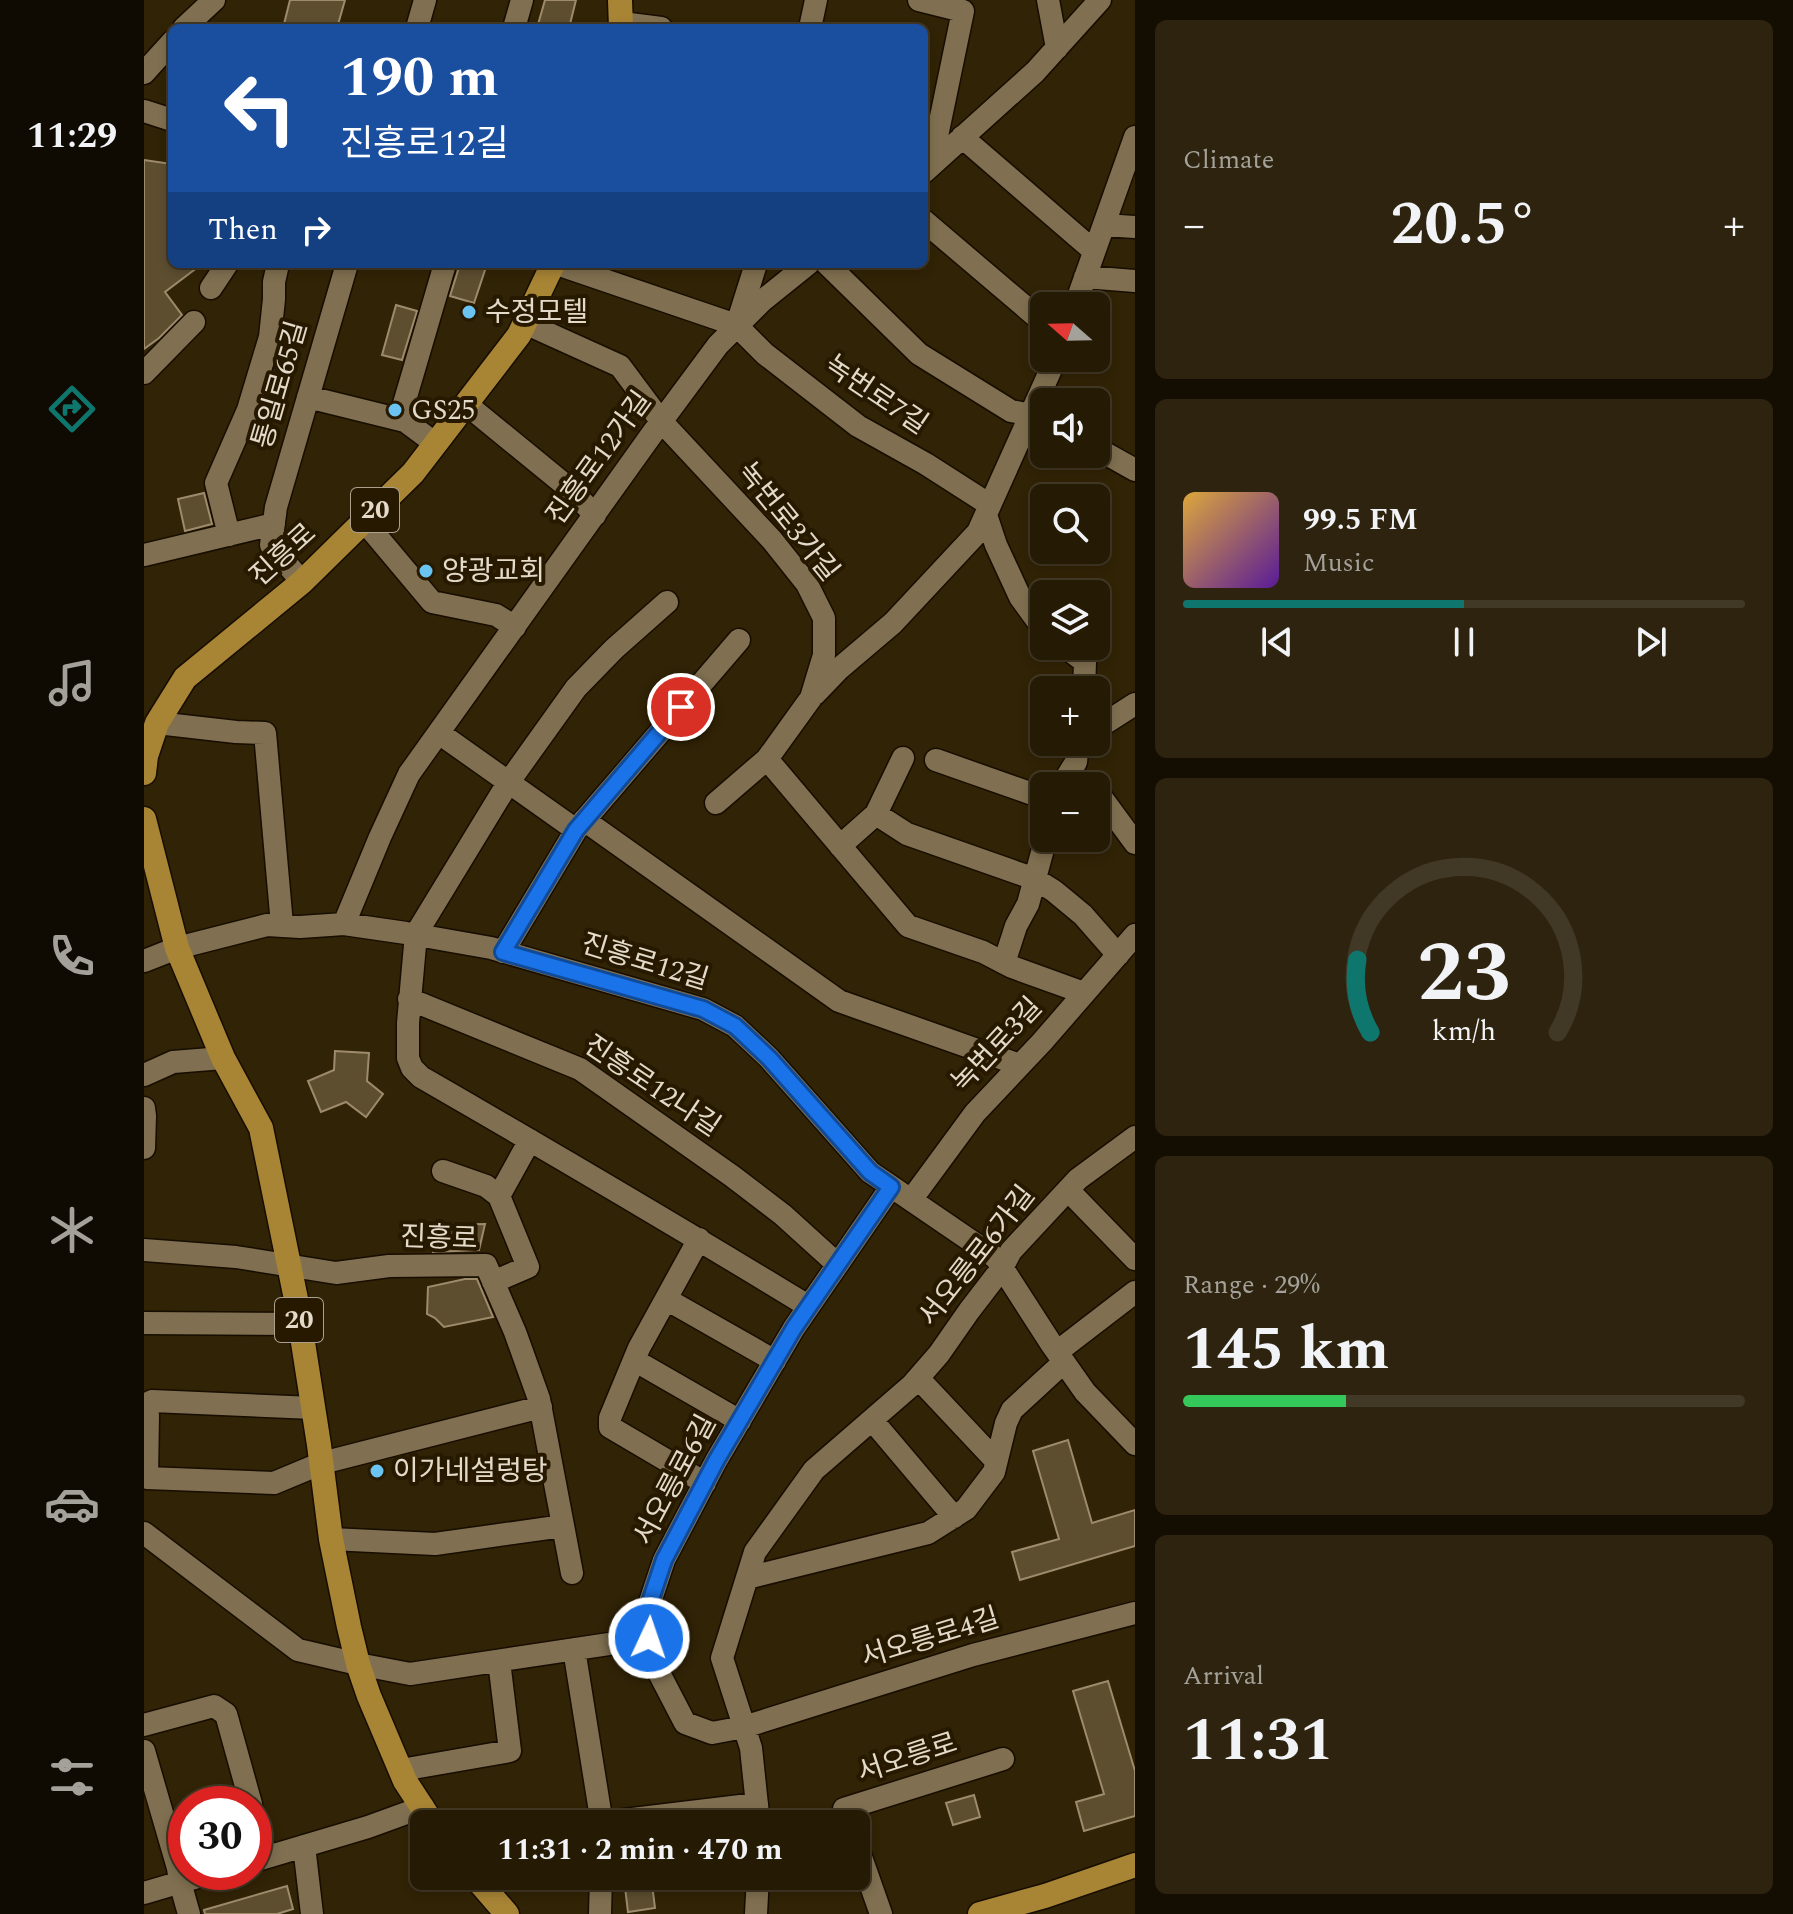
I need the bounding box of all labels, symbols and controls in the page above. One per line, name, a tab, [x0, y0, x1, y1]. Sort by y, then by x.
text: 190 m	[340, 36, 499, 121]
icon: left	[208, 56, 312, 160]
text: 11:29	[27, 109, 117, 164]
text: 진흥로12길	[340, 117, 508, 172]
text: Climate	[1183, 140, 1274, 180]
text: 20.5°	[1390, 179, 1538, 271]
text: −	[1183, 192, 1205, 259]
text: +	[1723, 192, 1745, 259]
text: Then	[208, 207, 278, 253]
icon: right	[294, 208, 338, 252]
place label: 수정모텔	[485, 291, 588, 334]
north arrow	[1030, 292, 1110, 372]
map controls	[1030, 292, 1110, 852]
marker: 수정모텔	[460, 303, 478, 321]
street label: 통일로65길	[241, 316, 319, 454]
street label: 녹번로7길	[815, 344, 937, 446]
icon: directions	[44, 381, 100, 437]
street label: 진흥로12가길	[536, 382, 662, 534]
button: sound	[1030, 388, 1110, 468]
place label: GS25	[411, 389, 475, 432]
marker: GS25	[386, 401, 404, 419]
street label: 녹번로3가길	[726, 453, 850, 591]
button: search	[1030, 484, 1110, 564]
road number: 20	[351, 488, 399, 532]
text: 99.5 FM	[1303, 497, 1418, 543]
street label: 진흥로	[240, 513, 326, 597]
text: Music	[1303, 543, 1374, 583]
place label: 양광교회	[442, 550, 545, 593]
marker: 양광교회	[417, 562, 435, 580]
button: layers	[1030, 580, 1110, 660]
icon: previous	[1255, 620, 1299, 664]
icon: pause	[1442, 620, 1486, 664]
icon: next	[1629, 620, 1673, 664]
icon: music	[44, 655, 100, 711]
pin	[647, 673, 715, 741]
button: +	[1030, 676, 1110, 756]
icon: arrive	[659, 685, 703, 729]
button: −	[1030, 772, 1110, 852]
text: 23	[1417, 911, 1511, 1038]
street label: 진흥로12길	[576, 922, 714, 1002]
icon: phone	[44, 928, 100, 984]
street label: 녹번로3길	[941, 988, 1053, 1102]
text: km/h	[1432, 1010, 1496, 1053]
street label: 진흥로12나길	[575, 1024, 729, 1148]
street label: 서오릉로6가길	[908, 1176, 1046, 1336]
icon: climate	[44, 1202, 100, 1258]
street label: 진흥로	[400, 1215, 478, 1261]
text: Range · 29%	[1183, 1265, 1320, 1305]
road number: 20	[275, 1298, 323, 1342]
text: 145 km	[1183, 1304, 1389, 1396]
street label: 서오릉로6길	[622, 1407, 728, 1553]
place label: 이가네설렁탕	[393, 1450, 548, 1493]
marker: 이가네설렁탕	[368, 1462, 386, 1480]
icon: car	[44, 1476, 100, 1532]
position arrow	[607, 1596, 691, 1680]
street label: 서오릉로4길	[855, 1597, 1005, 1679]
text: Arrival	[1183, 1656, 1264, 1696]
text: 11:31	[1183, 1695, 1334, 1787]
street label: 서오릉로	[851, 1722, 963, 1794]
icon: filters	[44, 1749, 100, 1805]
speed limit sign: 30	[168, 1786, 272, 1890]
text: 11:31 · 2 min · 470 m	[497, 1827, 783, 1873]

